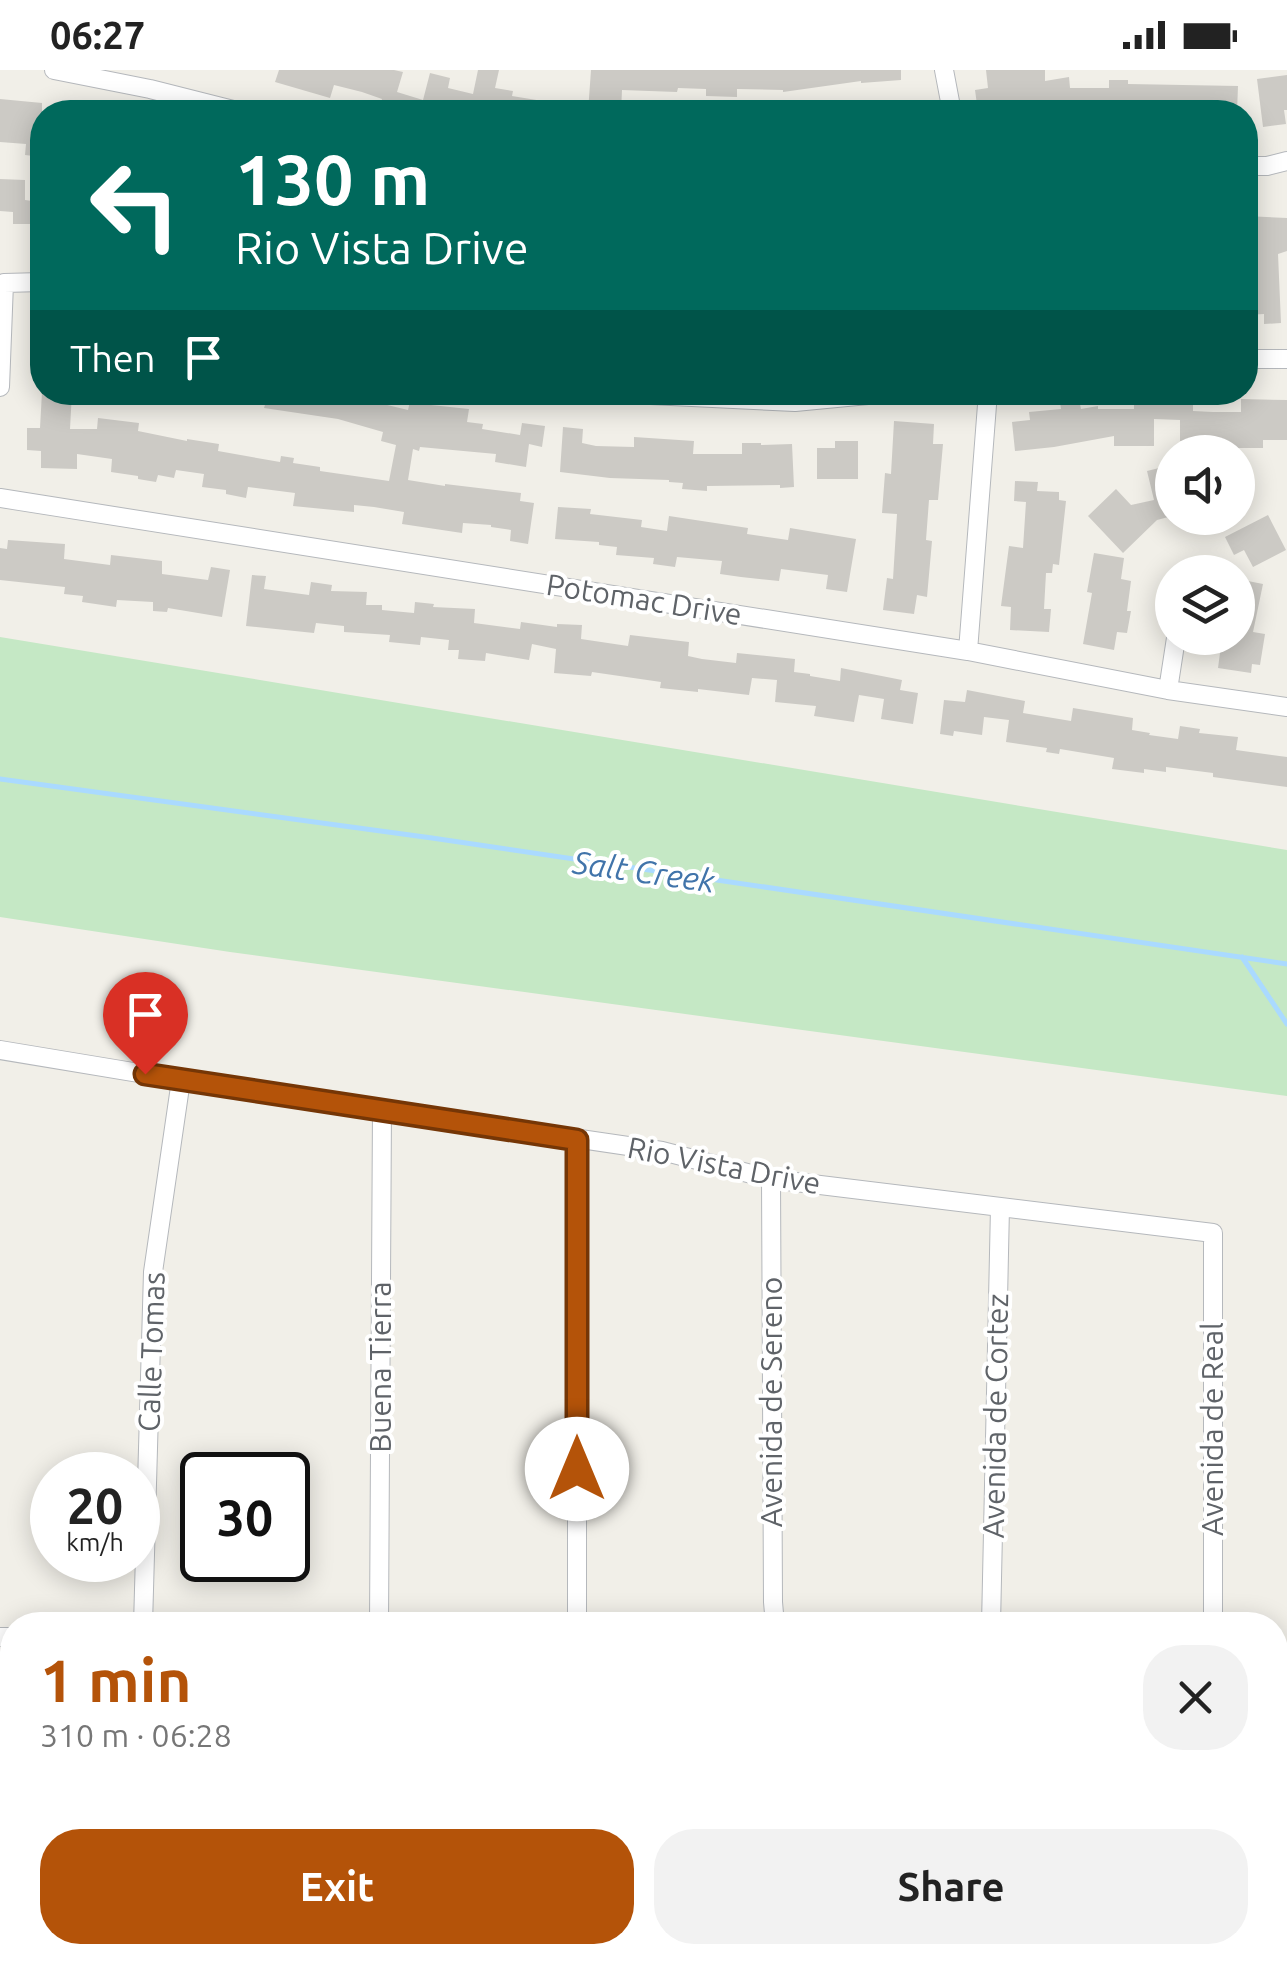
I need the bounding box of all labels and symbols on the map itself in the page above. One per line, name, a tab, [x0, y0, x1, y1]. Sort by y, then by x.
street label: Potomac Drive	[544, 567, 744, 631]
water label: Salt Creek	[570, 843, 718, 899]
pin	[103, 972, 188, 1075]
street label: Rio Vista Drive	[625, 1130, 823, 1200]
street label: Calle Tomas	[131, 1271, 171, 1433]
street label: Avenida de Sereno	[754, 1277, 788, 1527]
street label: Buena Tierra	[363, 1281, 397, 1453]
street label: Avenida de Cortez	[976, 1293, 1014, 1539]
street label: Avenida de Real	[1195, 1322, 1229, 1536]
position arrow	[525, 1417, 629, 1521]
speed limit sign: 30	[180, 1452, 310, 1582]

